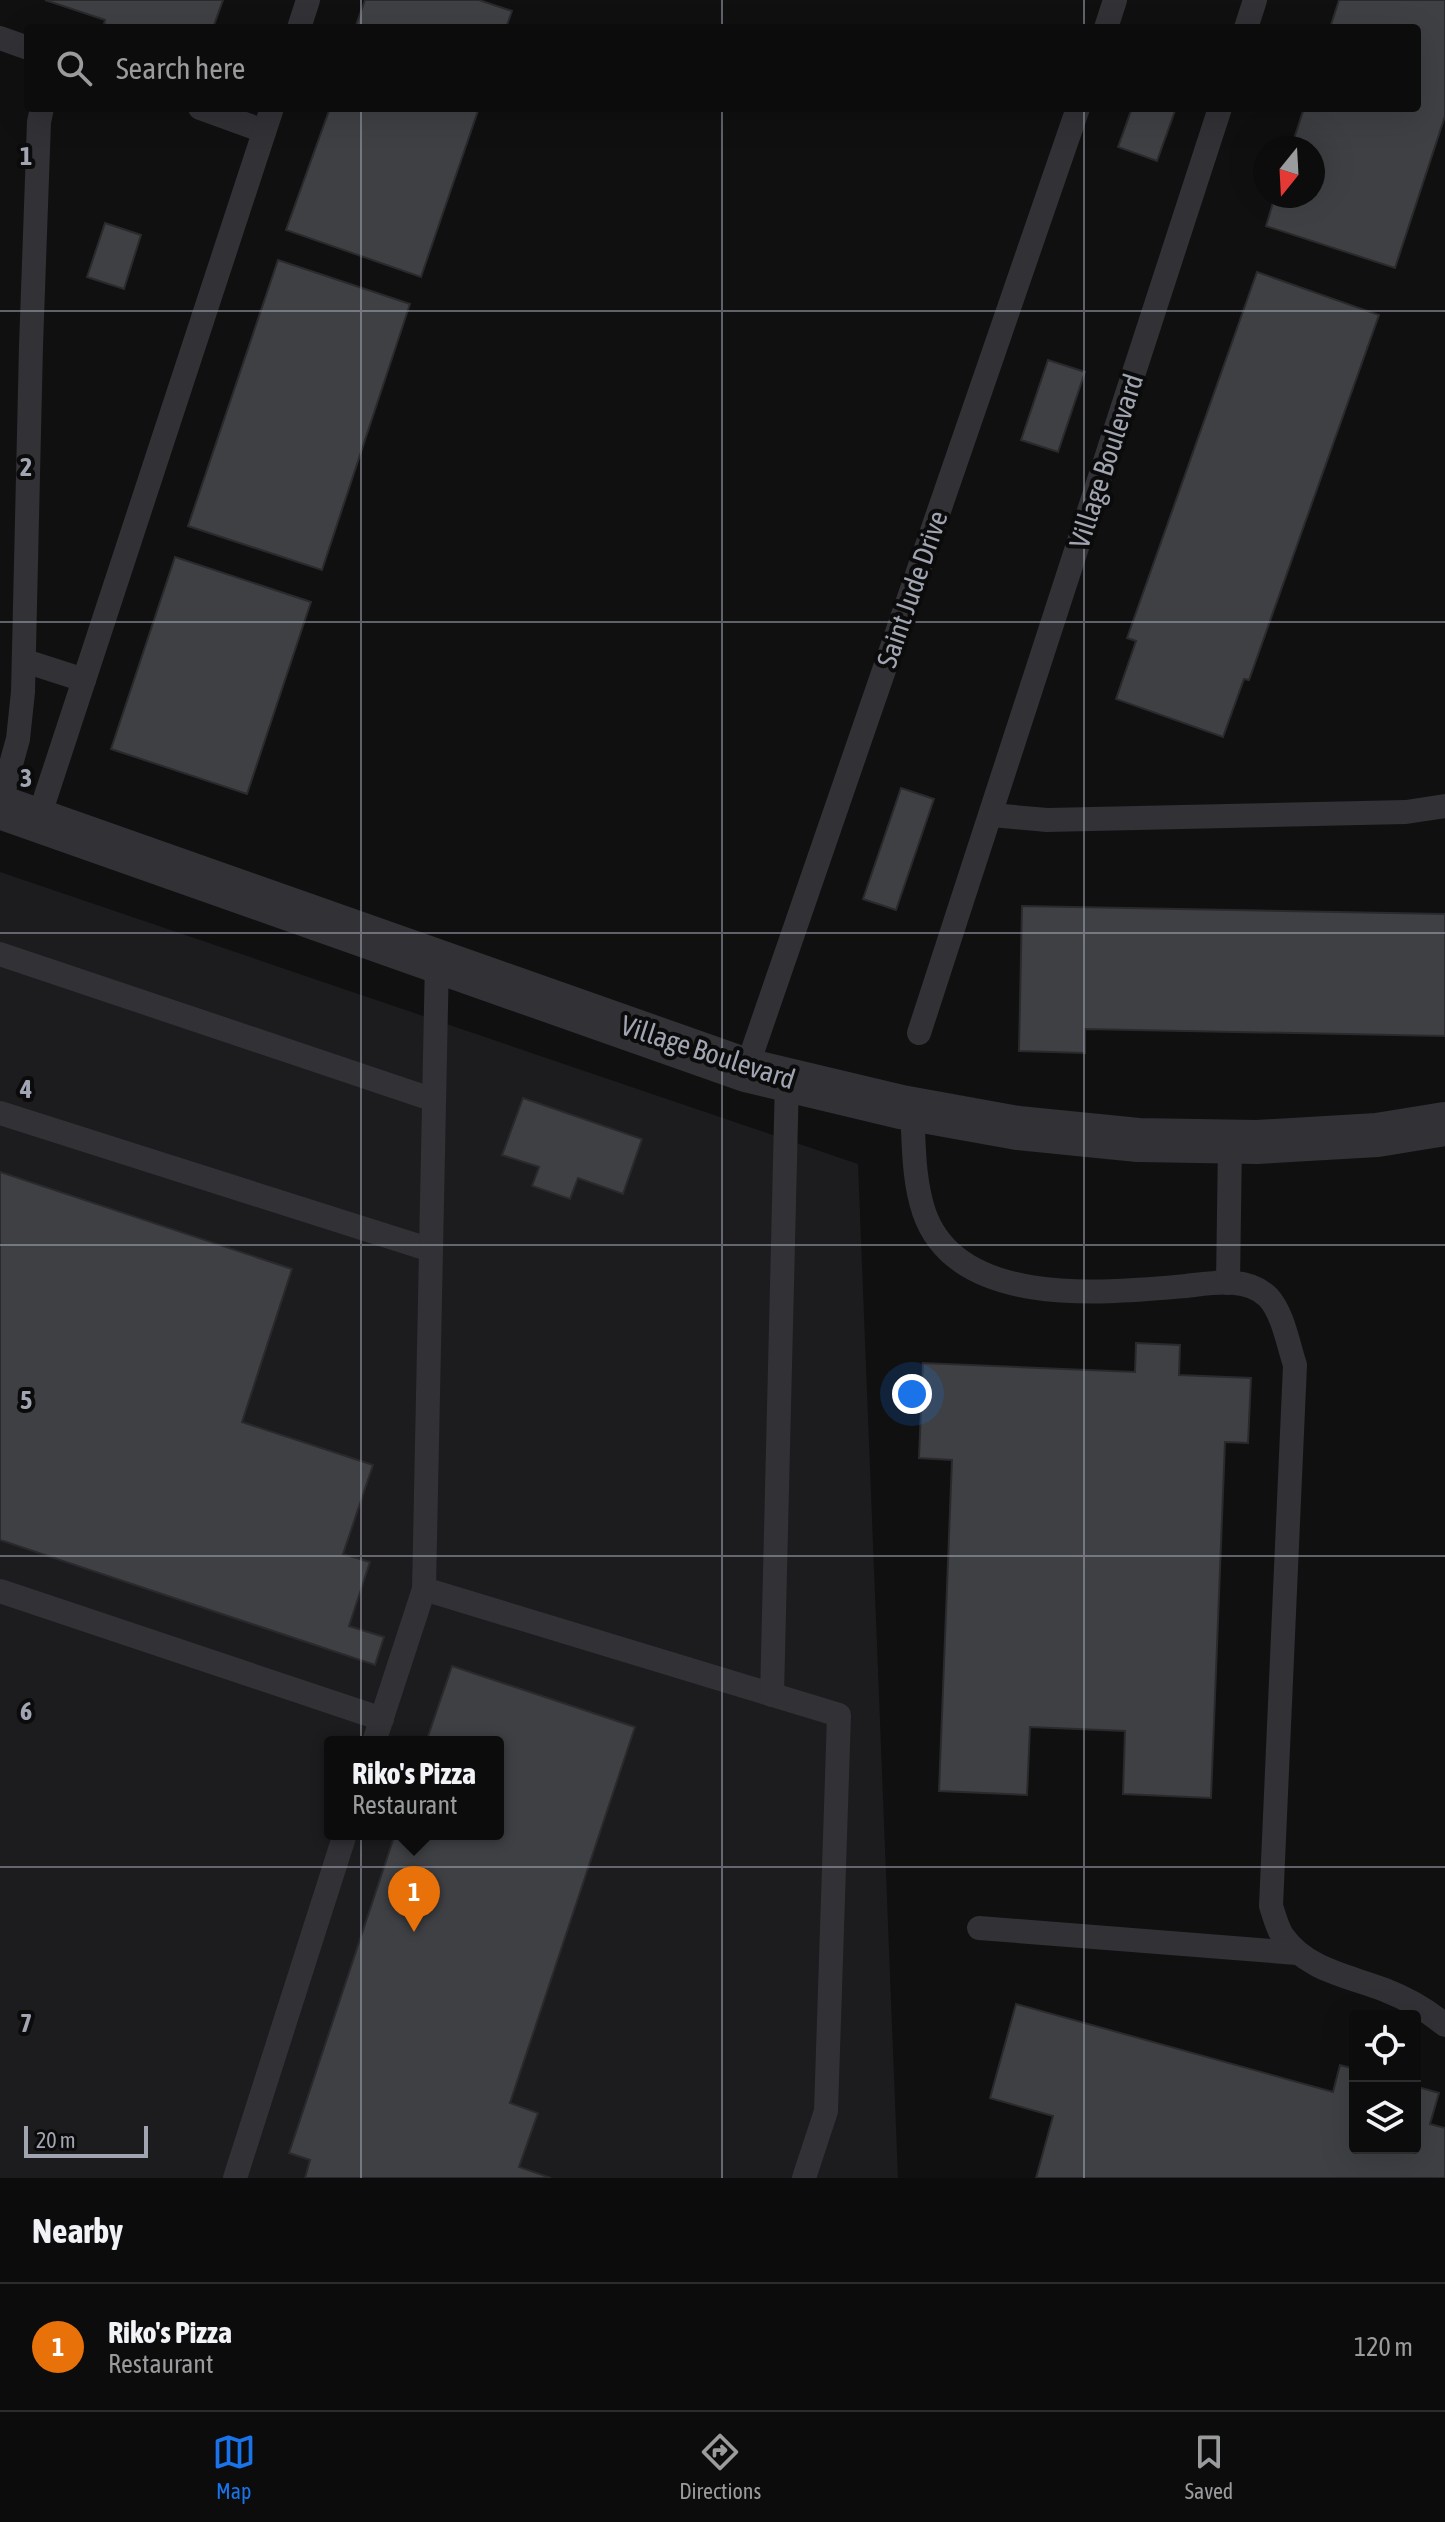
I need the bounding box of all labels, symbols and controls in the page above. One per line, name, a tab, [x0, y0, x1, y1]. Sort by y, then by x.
search box	[24, 24, 1421, 112]
icon: search	[52, 46, 96, 90]
text: Search here	[116, 51, 245, 85]
north arrow	[1253, 136, 1325, 208]
text: 1	[20, 141, 32, 171]
street label: Village Boulevard	[1063, 370, 1149, 552]
text: 2	[20, 452, 32, 482]
street label: Saint Jude Drive	[870, 507, 954, 671]
text: 3	[20, 763, 32, 793]
street label: Village Boulevard	[617, 1009, 799, 1095]
text: 4	[19, 1074, 32, 1104]
your location	[892, 1374, 932, 1414]
text: 5	[20, 1385, 32, 1415]
text: 6	[20, 1696, 32, 1726]
popup	[324, 1736, 504, 1840]
text: Riko's Pizza	[352, 1756, 476, 1790]
text: Restaurant	[352, 1790, 458, 1820]
pin: 1	[388, 1866, 440, 1932]
text: 7	[20, 2008, 32, 2038]
map controls	[1349, 2010, 1421, 2154]
button: locate	[1349, 2010, 1421, 2082]
button: layers	[1349, 2082, 1421, 2154]
scale bar	[24, 2122, 148, 2158]
text: 20 m	[36, 2127, 76, 2153]
text: Nearby	[32, 2211, 123, 2250]
text: Riko's Pizza	[108, 2315, 232, 2349]
text: 1	[52, 2332, 64, 2362]
text: 120 m	[1354, 2332, 1413, 2362]
text: Restaurant	[108, 2349, 213, 2379]
tab: Map	[212, 2430, 256, 2504]
tab: Directions	[679, 2430, 761, 2504]
tab: Saved	[1185, 2430, 1233, 2504]

